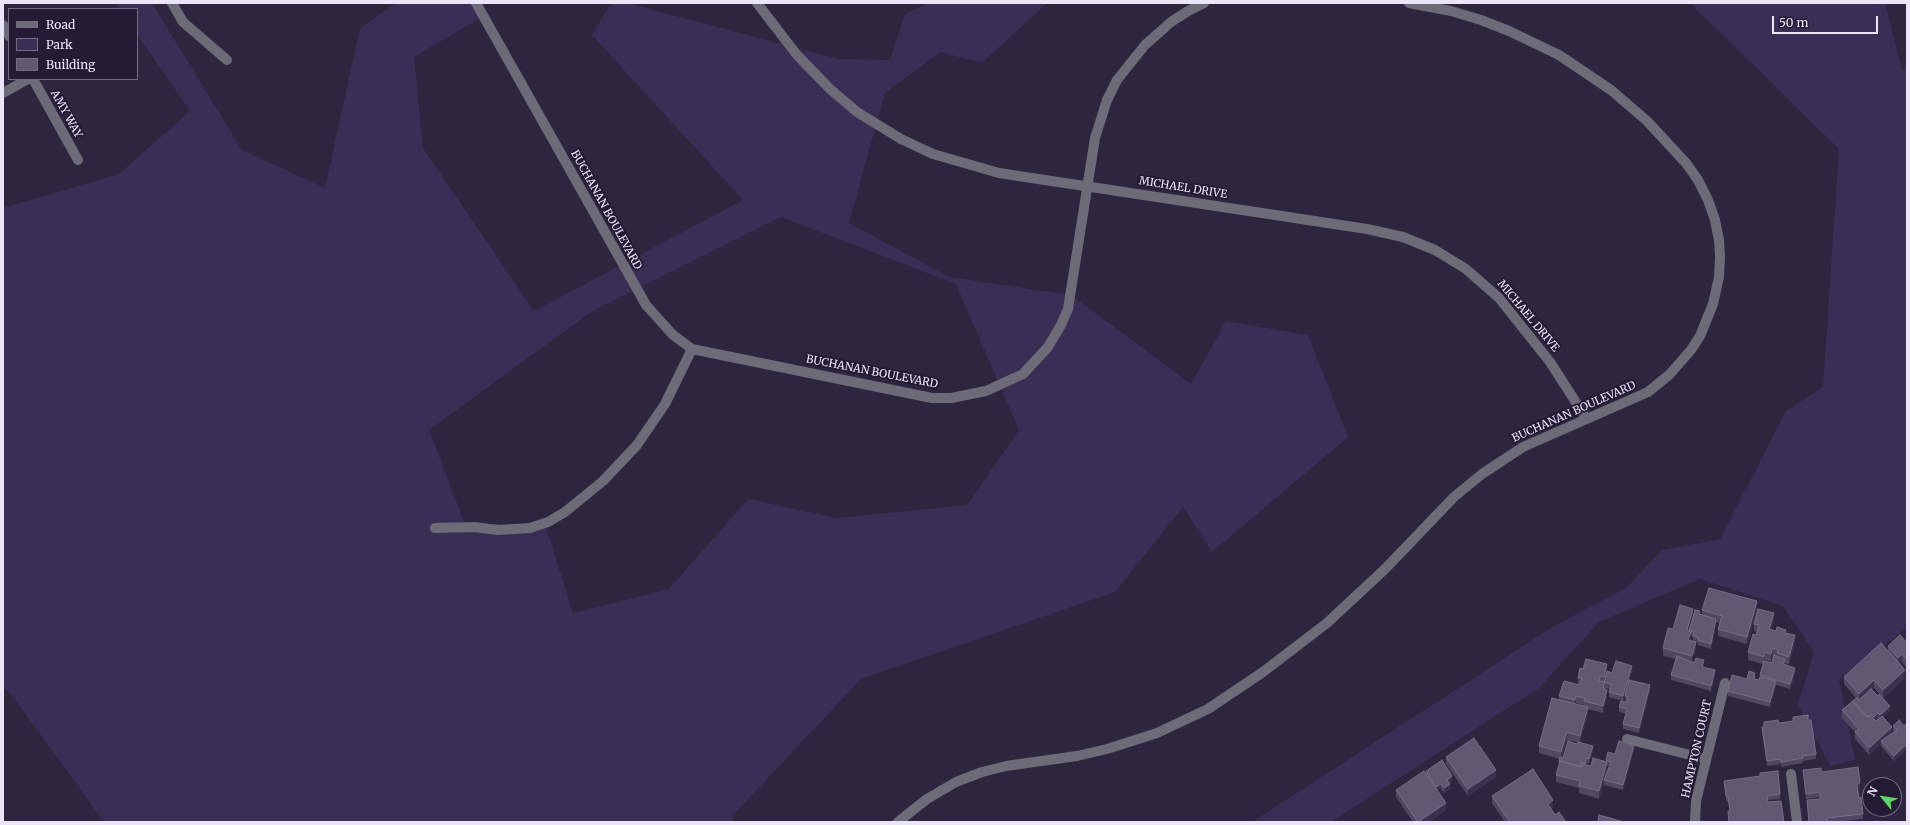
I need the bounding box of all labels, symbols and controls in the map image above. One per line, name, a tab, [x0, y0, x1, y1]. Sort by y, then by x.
legend	[8, 8, 138, 80]
scale bar	[1774, 8, 1880, 34]
text: 50 m	[1779, 15, 1808, 30]
text: Road	[46, 17, 75, 32]
text: Park	[46, 37, 73, 52]
text: Building	[46, 57, 95, 72]
street label: AMY WAY	[47, 88, 85, 140]
street label: BUCHANAN BOULEVARD	[568, 148, 644, 272]
street label: MICHAEL DRIVE	[1138, 174, 1228, 202]
street label: MICHAEL DRIVE	[1494, 278, 1562, 354]
street label: BUCHANAN BOULEVARD	[805, 353, 939, 391]
street label: BUCHANAN BOULEVARD	[1510, 379, 1638, 445]
street label: HAMPTON COURT	[1679, 699, 1715, 799]
north arrow	[1862, 777, 1902, 817]
text: N	[1864, 784, 1881, 799]

